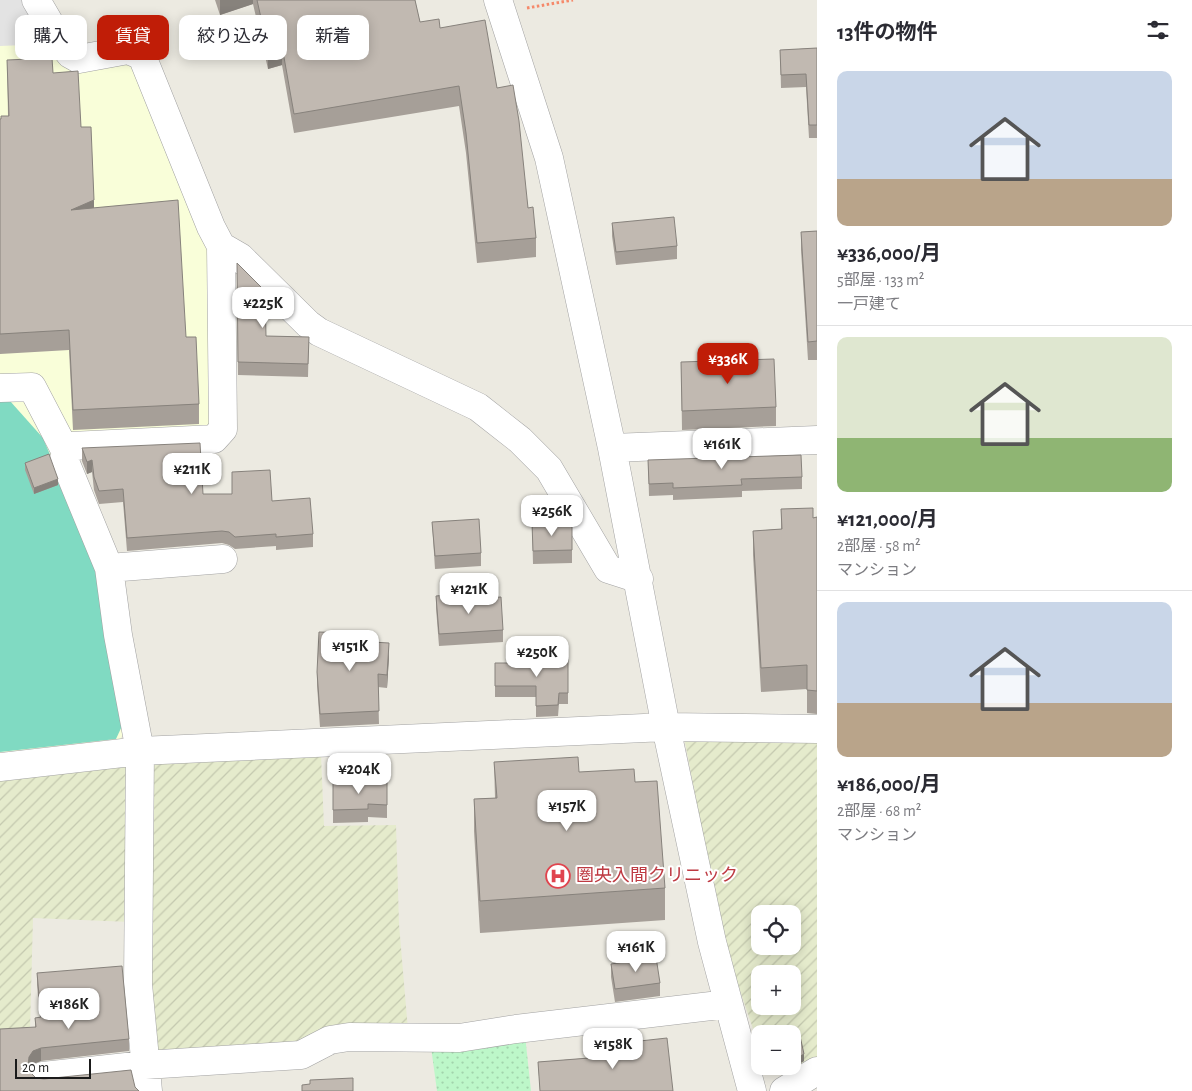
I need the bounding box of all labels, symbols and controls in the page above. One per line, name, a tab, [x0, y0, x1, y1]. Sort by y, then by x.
chip: 購入	[15, 15, 87, 60]
chip: 賃貸	[97, 15, 169, 60]
chip: 絞り込み	[179, 15, 287, 60]
chip: 新着	[297, 15, 369, 60]
icon: filters	[1144, 16, 1172, 44]
text: 13件の物件	[837, 22, 938, 43]
icon: home	[960, 104, 1050, 194]
text: ¥336,000/月	[837, 243, 941, 264]
text: 5部屋 · 133 m²	[837, 272, 924, 288]
pin: ¥225K	[228, 286, 298, 329]
text: ¥225K	[243, 295, 283, 311]
text: 一戸建て	[837, 296, 901, 312]
pin: ¥336K	[693, 342, 763, 385]
text: ¥336K	[708, 351, 748, 367]
icon: home	[960, 369, 1050, 459]
pin: ¥161K	[687, 428, 757, 470]
text: ¥161K	[703, 436, 741, 452]
pin: ¥211K	[157, 452, 227, 495]
text: ¥211K	[174, 461, 210, 477]
pin: ¥256K	[517, 494, 587, 537]
text: ¥256K	[532, 503, 572, 519]
text: ¥121,000/月	[837, 509, 938, 530]
text: 2部屋 · 58 m²	[837, 538, 921, 554]
text: マンション	[837, 562, 917, 578]
pin: ¥121K	[434, 572, 504, 615]
text: ¥121K	[451, 581, 487, 597]
pin: ¥151K	[315, 630, 385, 672]
icon: home	[960, 634, 1050, 724]
pin: ¥250K	[502, 636, 572, 678]
text: ¥151K	[332, 638, 368, 654]
text: ¥250K	[517, 644, 557, 660]
pin: ¥204K	[324, 752, 394, 795]
text: ¥204K	[338, 761, 380, 777]
text: ¥186,000/月	[837, 774, 941, 795]
pin: ¥157K	[532, 790, 602, 832]
text: ¥157K	[548, 798, 586, 814]
text: 2部屋 · 68 m²	[837, 803, 921, 819]
text: マンション	[837, 827, 917, 843]
hospital icon: 圏央入間クリニック	[545, 863, 571, 889]
place label: 圏央入間クリニック	[576, 866, 738, 885]
map controls	[751, 905, 801, 1075]
button: locate	[751, 905, 801, 955]
pin: ¥161K	[601, 930, 671, 973]
text: ¥161K	[617, 939, 655, 955]
button: +	[751, 965, 801, 1015]
pin: ¥186K	[34, 988, 104, 1030]
text: ¥186K	[49, 996, 89, 1012]
button: −	[751, 1025, 801, 1075]
pin: ¥158K	[578, 1028, 648, 1070]
text: ¥158K	[594, 1036, 632, 1052]
scale bar	[15, 1056, 91, 1079]
text: 20 m	[22, 1061, 49, 1075]

